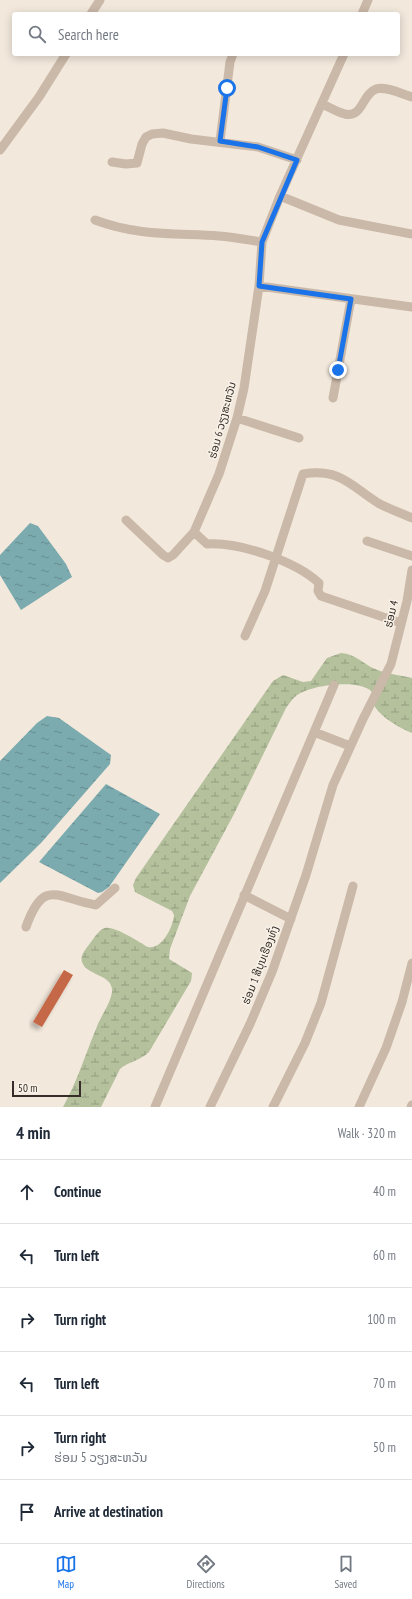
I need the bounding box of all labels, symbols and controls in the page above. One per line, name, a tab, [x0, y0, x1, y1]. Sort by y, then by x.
search box	[12, 12, 400, 56]
icon: search	[26, 23, 48, 45]
text: Search here	[58, 25, 119, 44]
route start	[218, 79, 236, 97]
route end	[329, 361, 347, 379]
street label: ຮ່ອມ 6 ວຽງສະຫວັນ	[205, 380, 239, 460]
street label: ຮ່ອມ 4	[381, 599, 401, 629]
street label: ຮ່ອມ 1 ສີບຸນເຮືອງທົ່ງ	[238, 924, 282, 1007]
scale bar	[12, 1079, 81, 1098]
text: 50 m	[18, 1081, 37, 1095]
text: 4 min	[16, 1122, 50, 1144]
text: Walk · 320 m	[338, 1125, 396, 1142]
icon: ahead	[16, 1181, 38, 1203]
text: Continue	[54, 1182, 101, 1201]
text: 40 m	[373, 1183, 396, 1200]
icon: left	[16, 1245, 38, 1267]
text: Turn left	[54, 1246, 99, 1265]
text: 60 m	[373, 1247, 396, 1264]
icon: right	[16, 1309, 38, 1331]
text: Turn right	[54, 1310, 106, 1329]
text: 100 m	[367, 1311, 396, 1328]
icon: left	[16, 1373, 38, 1395]
text: Turn left	[54, 1374, 99, 1393]
text: 70 m	[373, 1375, 396, 1392]
text: Turn right	[54, 1428, 106, 1447]
icon: right	[16, 1437, 38, 1459]
text: 50 m	[373, 1439, 396, 1456]
text: ຮ່ອມ 5 ວຽງສະຫວັນ	[54, 1449, 147, 1466]
icon: arrive	[16, 1501, 38, 1523]
text: Arrive at destination	[54, 1502, 163, 1521]
tab: Map	[55, 1553, 77, 1591]
tab: Directions	[187, 1553, 225, 1591]
tab: Saved	[334, 1553, 357, 1591]

